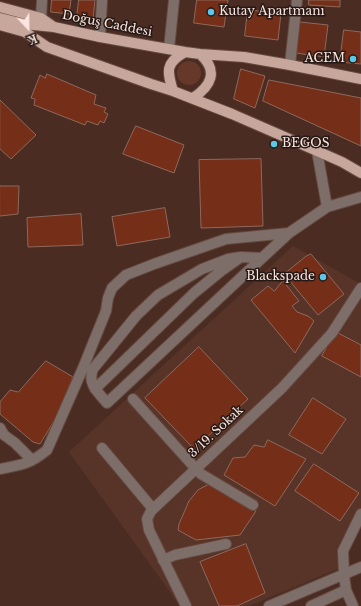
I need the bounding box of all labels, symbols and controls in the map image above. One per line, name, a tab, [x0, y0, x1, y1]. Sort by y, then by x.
place label: Kutay Apartmanı	[219, 5, 325, 19]
marker: Kutay Apartmanı	[206, 7, 216, 17]
north arrow	[8, 8, 48, 48]
street label: Doğuş Caddesi	[61, 8, 153, 40]
text: K	[26, 31, 39, 47]
place label: ACEM	[305, 52, 345, 66]
marker: ACEM	[348, 54, 358, 64]
place label: BEGOS	[282, 137, 329, 151]
marker: BEGOS	[269, 139, 279, 149]
place label: Blackspade	[246, 270, 315, 284]
marker: Blackspade	[318, 272, 328, 282]
street label: 3/19. Sokak	[186, 403, 246, 461]

